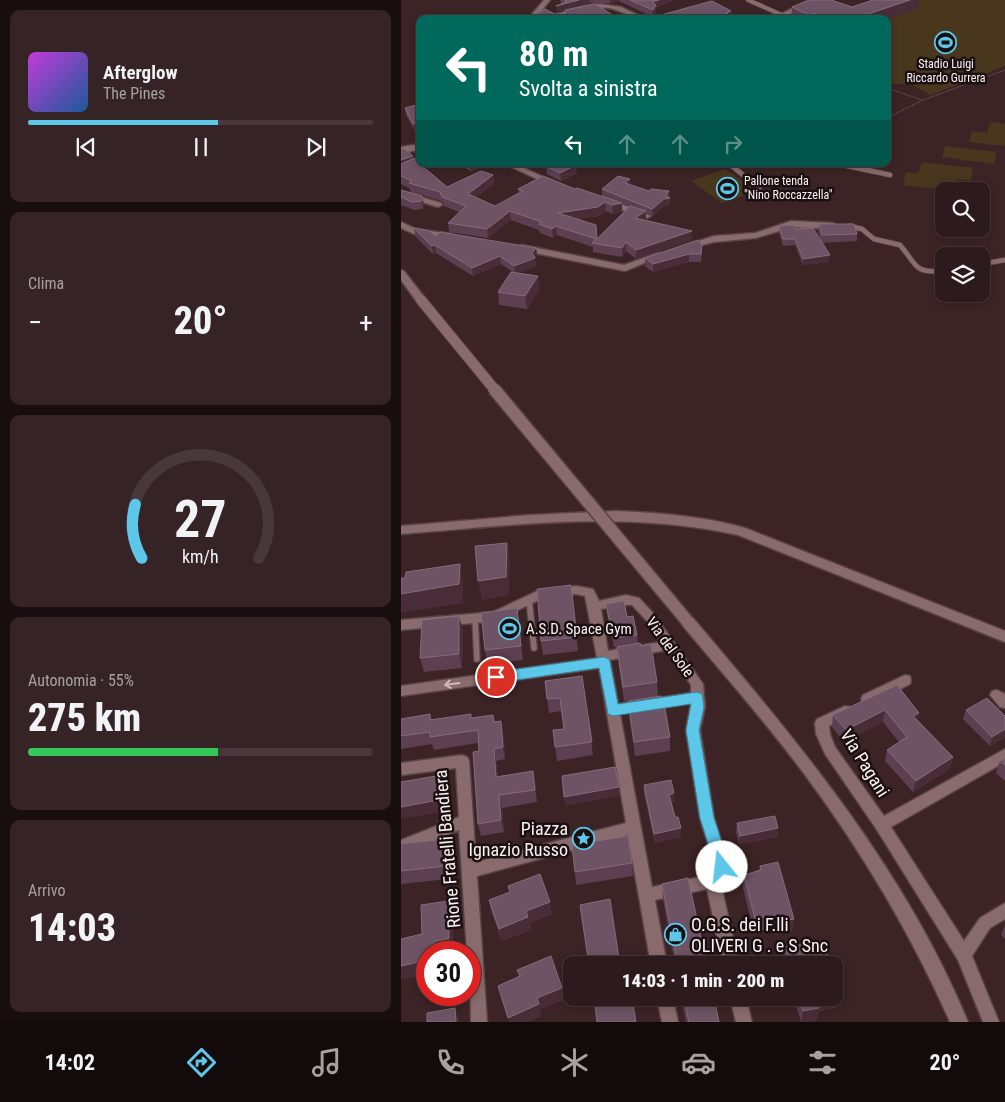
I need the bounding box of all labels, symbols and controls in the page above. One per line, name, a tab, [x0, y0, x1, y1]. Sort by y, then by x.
sports icon: Stadio Luigi Riccardo Gurrera	[934, 31, 958, 55]
text: 80 m	[519, 34, 588, 75]
icon: left	[436, 35, 501, 100]
place label: Stadio Luigi Riccardo Gurrera	[906, 57, 986, 85]
text: Afterglow	[103, 61, 177, 84]
text: Svolta a sinistra	[519, 76, 658, 101]
text: The Pines	[103, 84, 165, 103]
icon: left	[560, 130, 588, 158]
icon: ahead	[613, 130, 641, 158]
icon: ahead	[666, 130, 694, 158]
icon: right	[719, 130, 747, 158]
icon: previous	[72, 133, 100, 161]
icon: pause	[187, 133, 215, 161]
icon: next	[302, 133, 330, 161]
place label: Pallone tenda "Nino Roccazzella"	[744, 174, 833, 202]
sports icon: Pallone tenda "Nino Roccazzella"	[716, 176, 740, 200]
map controls	[935, 182, 990, 302]
button: search	[935, 182, 990, 237]
button: layers	[935, 247, 990, 302]
text: Clima	[28, 274, 64, 293]
text: 20°	[174, 299, 227, 343]
text: −	[28, 306, 42, 339]
text: +	[359, 306, 373, 339]
text: 27	[174, 489, 227, 550]
text: km/h	[182, 546, 219, 567]
street label: Via del Sole	[642, 614, 698, 680]
sports icon: A.S.D. Space Gym	[498, 617, 522, 641]
place label: A.S.D. Space Gym	[526, 620, 632, 638]
pin	[475, 656, 517, 698]
icon: arrive	[482, 663, 510, 691]
text: Autonomia · 55%	[28, 671, 134, 690]
one-way arrow	[444, 679, 460, 689]
text: 275 km	[28, 696, 141, 740]
street label: Via Pagani	[836, 725, 894, 801]
street label: Rione Fratelli Bandiera	[430, 769, 464, 929]
place label: Piazza Ignazio Russo	[468, 818, 568, 860]
place icon: Piazza Ignazio Russo	[572, 826, 596, 850]
position arrow	[695, 840, 747, 892]
text: Arrivo	[28, 881, 65, 900]
text: 14:03	[28, 906, 116, 950]
place label: O.G.S. dei F.lli OLIVERI G . e S Snc	[691, 914, 828, 956]
shop icon: O.G.S. dei F.lli OLIVERI G . e S Snc	[663, 922, 687, 946]
speed limit sign: 30	[416, 941, 481, 1006]
text: 14:03 · 1 min · 200 m	[622, 969, 784, 992]
icon: directions	[184, 1045, 219, 1080]
icon: music	[309, 1045, 344, 1080]
icon: phone	[433, 1045, 468, 1080]
icon: climate	[557, 1045, 592, 1080]
icon: car	[681, 1045, 716, 1080]
icon: filters	[805, 1045, 840, 1080]
text: 14:02	[45, 1050, 95, 1075]
text: 20°	[930, 1050, 960, 1075]

